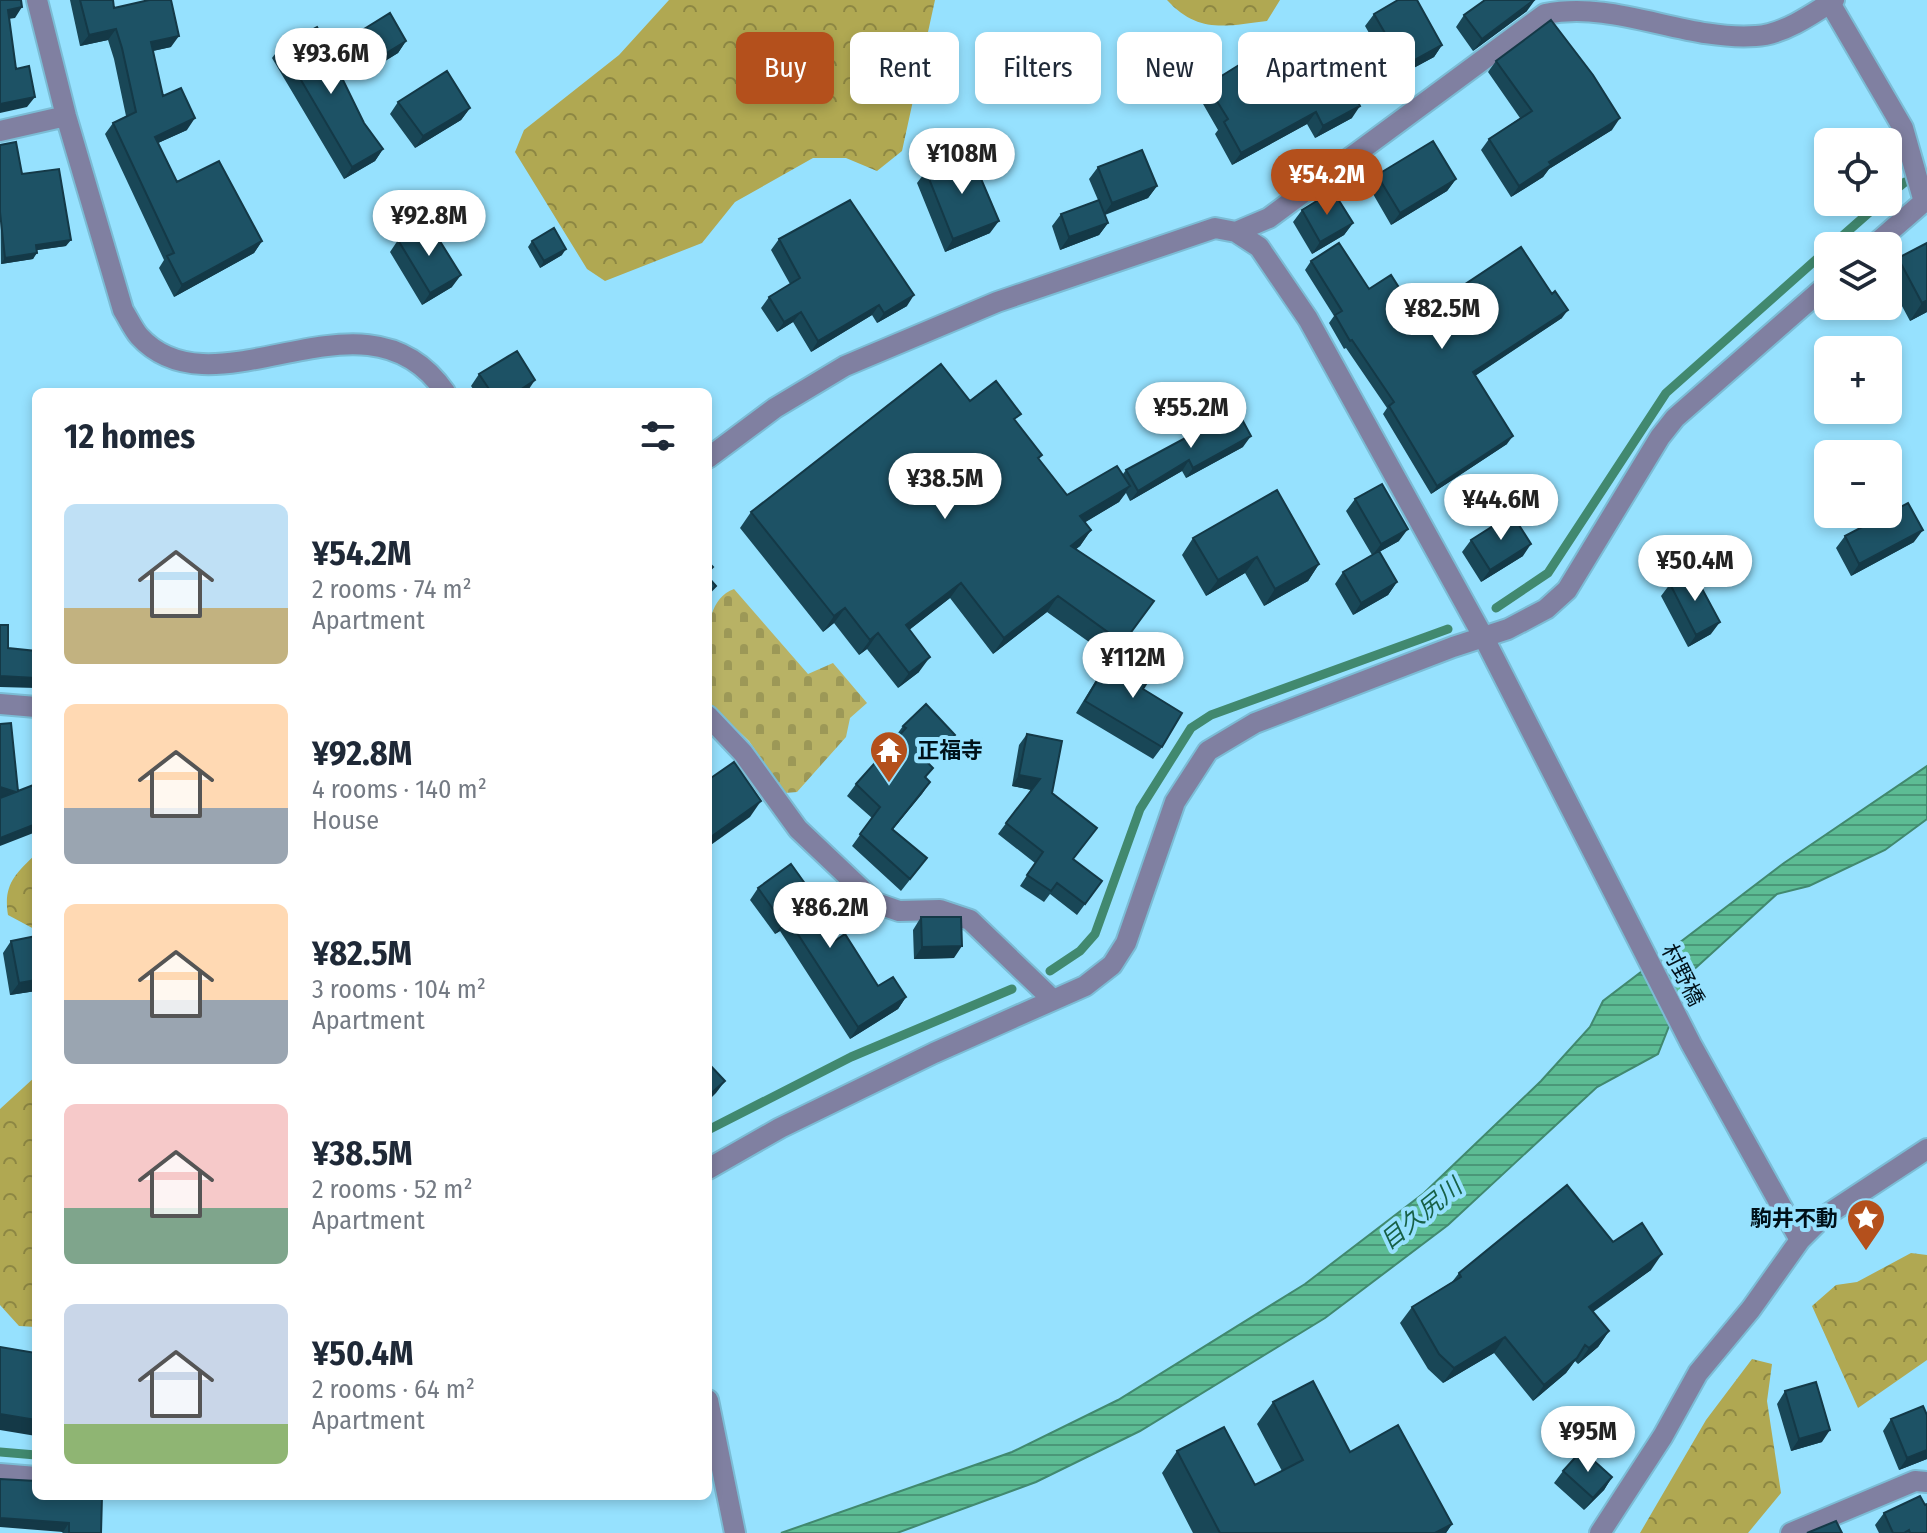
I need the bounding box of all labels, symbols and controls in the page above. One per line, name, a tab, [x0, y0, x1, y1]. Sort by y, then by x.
pin: ¥93.6M	[266, 28, 396, 96]
chip: Buy	[736, 32, 834, 104]
chip: Rent	[850, 32, 959, 104]
chip: Filters	[975, 32, 1101, 104]
chip: New	[1117, 32, 1222, 104]
chip: Apartment	[1238, 32, 1415, 104]
text: ¥93.6M	[293, 38, 369, 69]
pin: ¥108M	[906, 128, 1018, 196]
map controls	[1814, 128, 1902, 528]
button: locate	[1814, 128, 1902, 216]
text: ¥108M	[927, 138, 997, 169]
pin: ¥54.2M	[1262, 149, 1392, 217]
text: ¥54.2M	[1289, 159, 1365, 190]
pin: ¥92.8M	[364, 190, 494, 258]
text: ¥92.8M	[391, 200, 467, 231]
button: layers	[1814, 232, 1902, 320]
pin: ¥82.5M	[1377, 283, 1507, 351]
text: ¥82.5M	[1404, 293, 1480, 324]
button: +	[1814, 336, 1902, 424]
pin: ¥55.2M	[1126, 382, 1256, 450]
text: ¥55.2M	[1153, 392, 1229, 423]
icon: filters	[636, 414, 680, 458]
text: 12 homes	[64, 416, 195, 457]
button: −	[1814, 440, 1902, 528]
pin: ¥38.5M	[880, 453, 1010, 521]
text: ¥38.5M	[907, 463, 983, 494]
pin: ¥44.6M	[1436, 474, 1566, 542]
text: ¥44.6M	[1462, 484, 1540, 515]
text: ¥54.2M	[312, 533, 411, 574]
pin: ¥50.4M	[1630, 535, 1760, 603]
icon: home	[128, 536, 224, 632]
text: ¥50.4M	[1656, 545, 1734, 576]
text: 2 rooms · 74 m²	[312, 574, 472, 605]
text: Apartment	[312, 605, 425, 636]
pin: ¥112M	[1077, 632, 1189, 700]
text: ¥112M	[1101, 642, 1165, 673]
temple icon: 正福寺	[868, 729, 910, 784]
text: ¥92.8M	[312, 733, 412, 774]
icon: home	[128, 736, 224, 832]
place label: 正福寺	[917, 737, 983, 764]
text: 4 rooms · 140 m²	[312, 774, 487, 805]
text: House	[312, 805, 379, 836]
pin: ¥86.2M	[765, 882, 895, 950]
text: ¥86.2M	[791, 892, 869, 923]
text: ¥82.5M	[312, 933, 412, 974]
icon: home	[128, 936, 224, 1032]
street label: 村野橋	[1656, 939, 1710, 1011]
text: 3 rooms · 104 m²	[312, 974, 486, 1005]
text: Apartment	[312, 1005, 425, 1036]
text: ¥38.5M	[312, 1133, 413, 1174]
icon: home	[128, 1136, 224, 1232]
water label: 目久尻川	[1375, 1171, 1469, 1255]
text: 2 rooms · 52 m²	[312, 1174, 473, 1205]
place icon: 駒井不動	[1845, 1197, 1887, 1252]
text: Apartment	[312, 1205, 425, 1236]
place label: 駒井不動	[1750, 1205, 1838, 1232]
text: ¥50.4M	[312, 1333, 414, 1374]
icon: home	[128, 1336, 224, 1432]
text: 2 rooms · 64 m²	[312, 1374, 475, 1405]
text: Apartment	[312, 1405, 425, 1436]
pin: ¥95M	[1541, 1406, 1635, 1474]
text: ¥95M	[1559, 1416, 1617, 1447]

